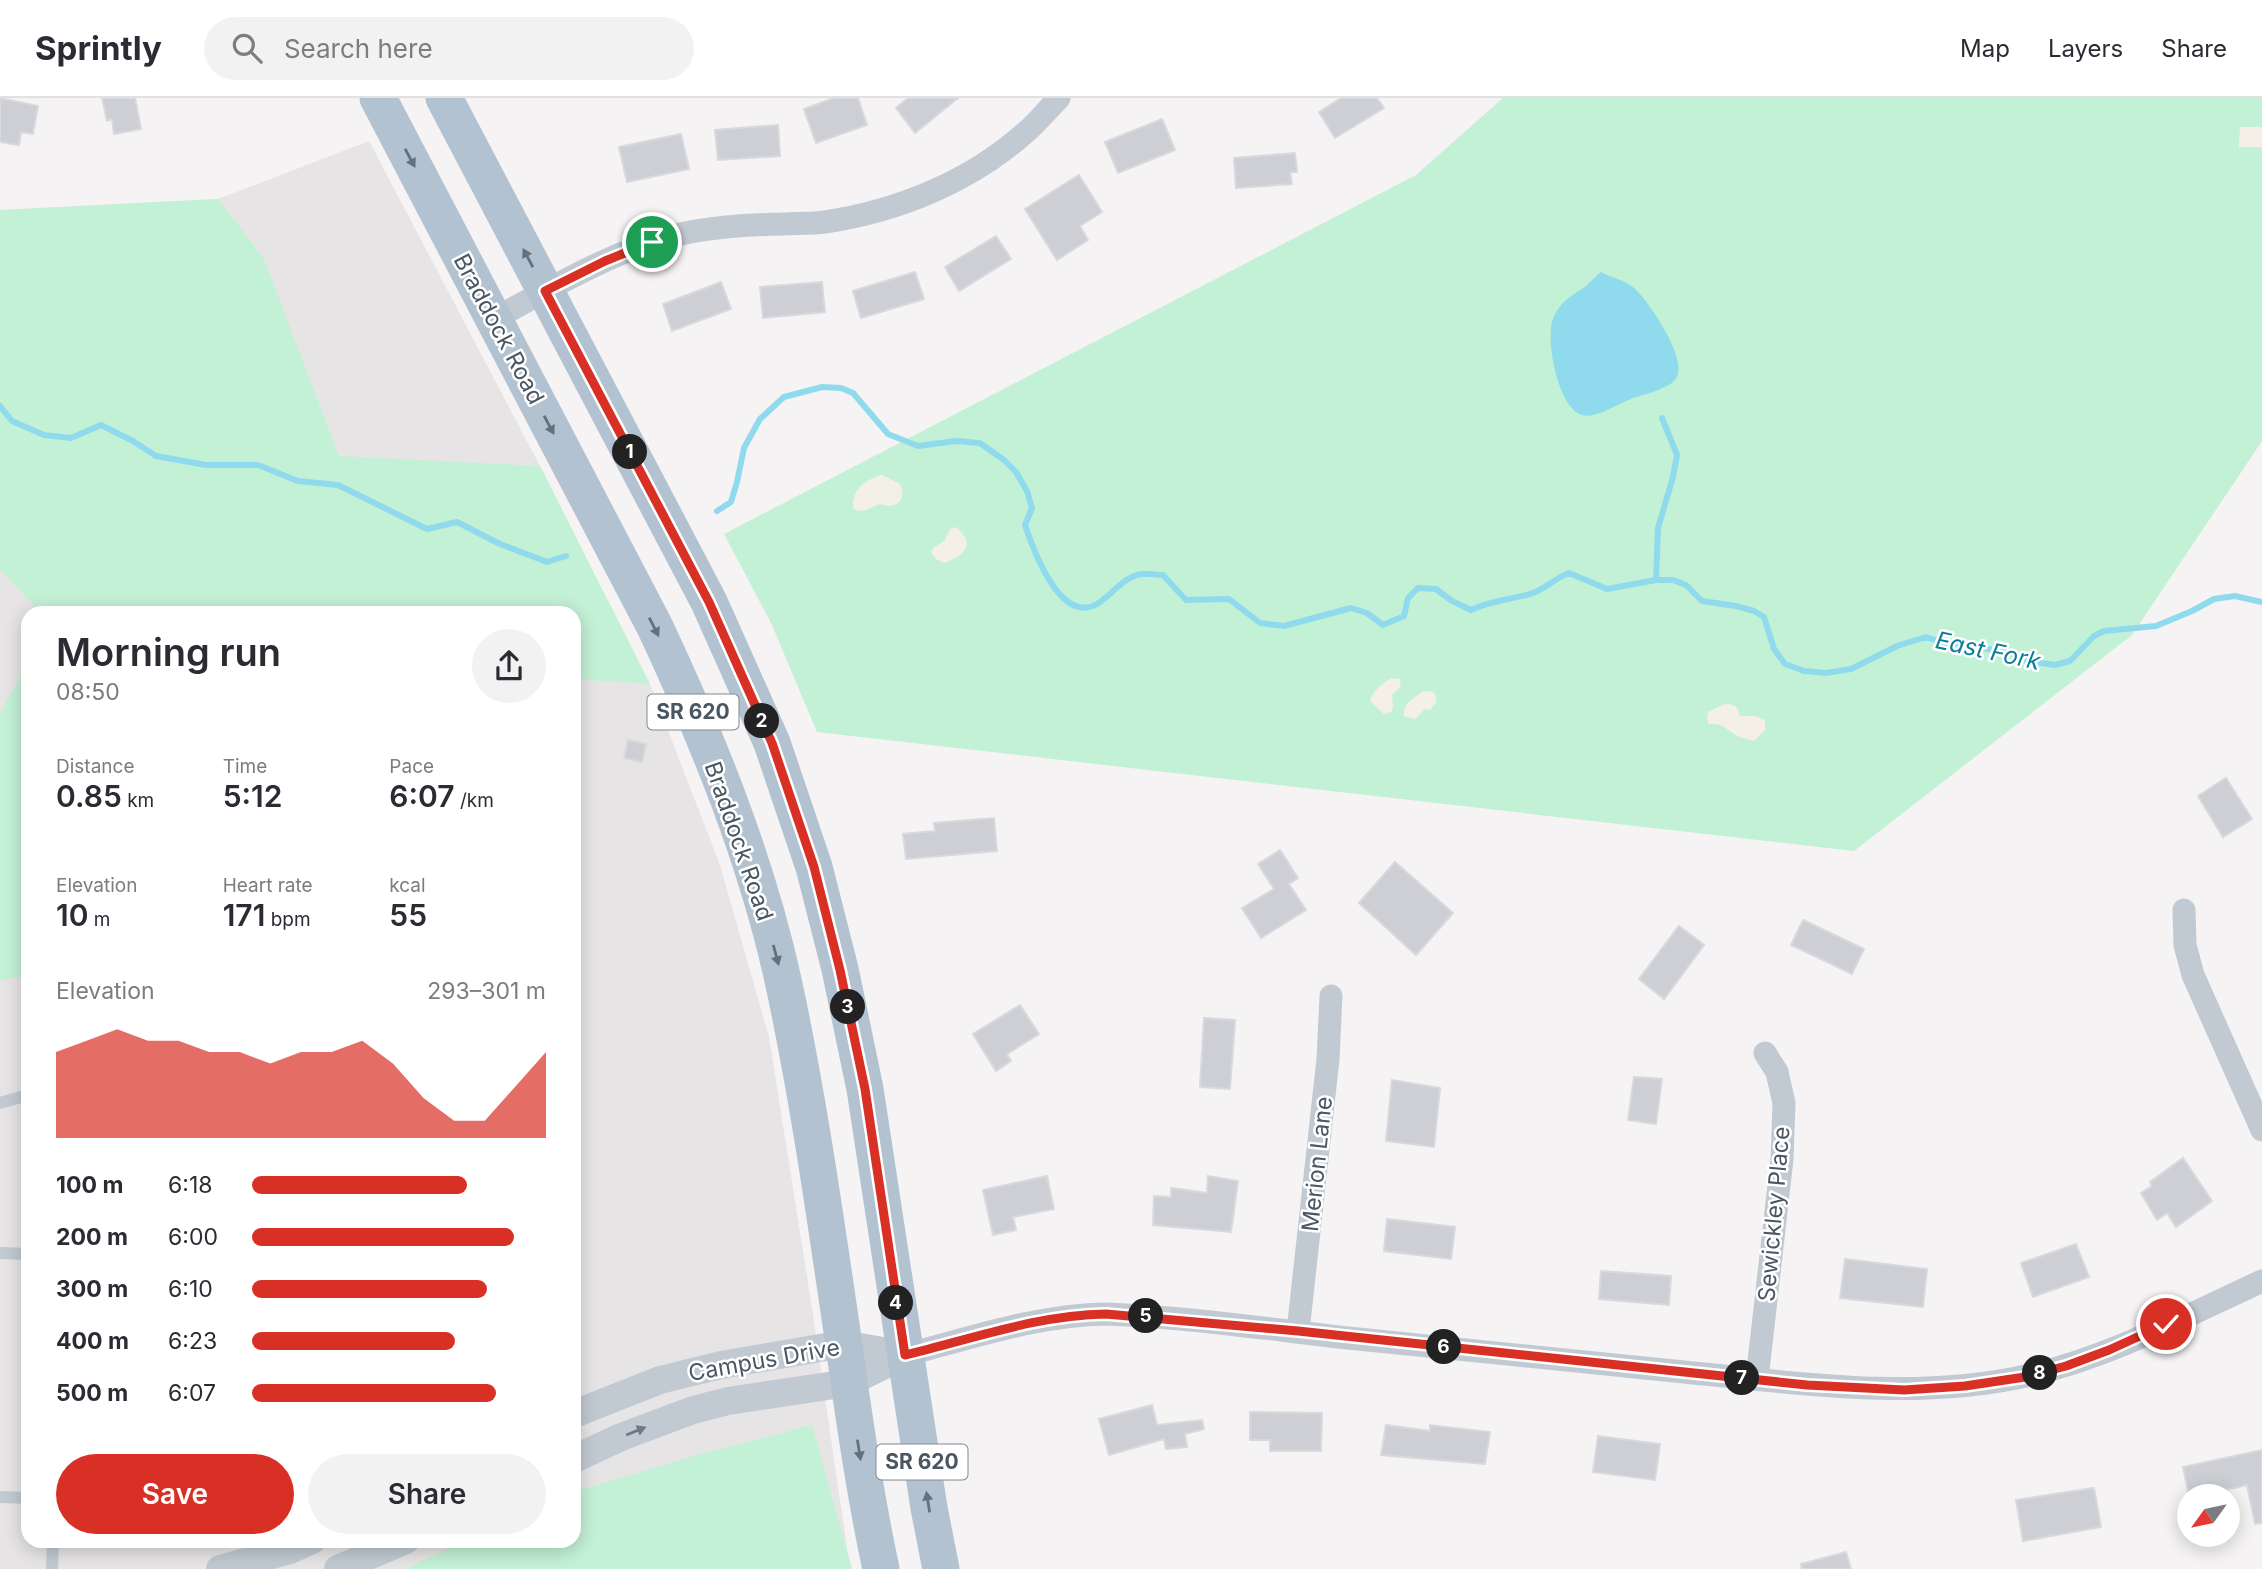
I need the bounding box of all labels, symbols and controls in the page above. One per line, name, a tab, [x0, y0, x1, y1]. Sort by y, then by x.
search box	[204, 17, 694, 80]
text: Sprintly	[35, 28, 162, 68]
icon: search	[228, 29, 266, 67]
text: Search here	[284, 33, 433, 64]
text: Map	[1960, 34, 2010, 63]
text: Layers	[2048, 34, 2123, 63]
text: Share	[2161, 34, 2227, 63]
one-way arrow	[404, 149, 416, 168]
pin	[622, 212, 682, 272]
icon: arrive	[633, 223, 671, 261]
one-way arrow	[522, 248, 534, 268]
street label: Braddock Road	[448, 249, 550, 409]
one-way arrow	[543, 416, 555, 436]
pin: 1	[612, 434, 648, 470]
text: 1	[625, 440, 634, 463]
one-way arrow	[649, 617, 660, 637]
water label: East Fork	[1933, 625, 2044, 676]
text: Morning run	[56, 629, 281, 675]
button: share	[472, 629, 546, 703]
text: 08:50	[56, 678, 120, 706]
road number: SR 620	[648, 694, 738, 730]
pin: 2	[744, 704, 780, 738]
text: 2	[756, 709, 767, 732]
text: Distance	[56, 755, 134, 778]
text: Time	[223, 755, 267, 778]
text: Pace	[389, 755, 434, 778]
street label: Braddock Road	[699, 758, 779, 924]
text: 0.85	[56, 778, 122, 814]
text: 5:12	[223, 778, 282, 814]
text: 6:07	[389, 778, 455, 814]
text: km	[122, 789, 154, 812]
text: /km	[455, 789, 494, 812]
text: Elevation	[56, 874, 137, 897]
text: Heart rate	[223, 874, 313, 897]
text: kcal	[389, 874, 426, 897]
text: 10	[56, 897, 88, 933]
text: 171	[223, 897, 265, 933]
text: 55	[389, 897, 427, 933]
text: m	[88, 908, 110, 931]
text: bpm	[265, 908, 311, 931]
one-way arrow	[771, 944, 782, 966]
text: Elevation	[56, 977, 155, 1005]
text: 293–301 m	[427, 977, 546, 1005]
pin: 3	[830, 990, 866, 1024]
text: 3	[841, 995, 854, 1018]
street label: Merion Lane	[1296, 1095, 1338, 1233]
street label: Sewickley Place	[1752, 1125, 1796, 1303]
text: 100 m	[56, 1171, 123, 1199]
text: 6:18	[168, 1171, 212, 1199]
text: 200 m	[56, 1223, 128, 1251]
text: 6:00	[168, 1223, 218, 1251]
text: 300 m	[56, 1275, 128, 1303]
text: 6:10	[168, 1275, 213, 1303]
pin: 4	[878, 1286, 914, 1320]
text: 4	[889, 1291, 902, 1314]
pin	[2136, 1294, 2196, 1354]
pin: 5	[1128, 1298, 1164, 1334]
text: 5	[1139, 1304, 1152, 1327]
icon: check	[2147, 1305, 2185, 1343]
text: 400 m	[56, 1327, 129, 1355]
text: 6:23	[168, 1327, 217, 1355]
pin: 6	[1426, 1330, 1462, 1364]
street label: Campus Drive	[686, 1333, 842, 1387]
text: 6	[1437, 1335, 1450, 1358]
pin: 8	[2022, 1356, 2058, 1390]
pin: 7	[1724, 1360, 1760, 1396]
text: 8	[2033, 1361, 2046, 1384]
text: 7	[1736, 1366, 1747, 1389]
text: 500 m	[56, 1379, 128, 1407]
text: 6:07	[168, 1379, 216, 1407]
one-way arrow	[626, 1425, 647, 1436]
one-way arrow	[854, 1439, 865, 1461]
road number: SR 620	[876, 1444, 968, 1480]
button: Save	[56, 1454, 294, 1534]
button: Share	[308, 1454, 546, 1534]
north arrow	[2177, 1484, 2240, 1547]
map controls	[2177, 1484, 2240, 1547]
one-way arrow	[922, 1491, 933, 1513]

